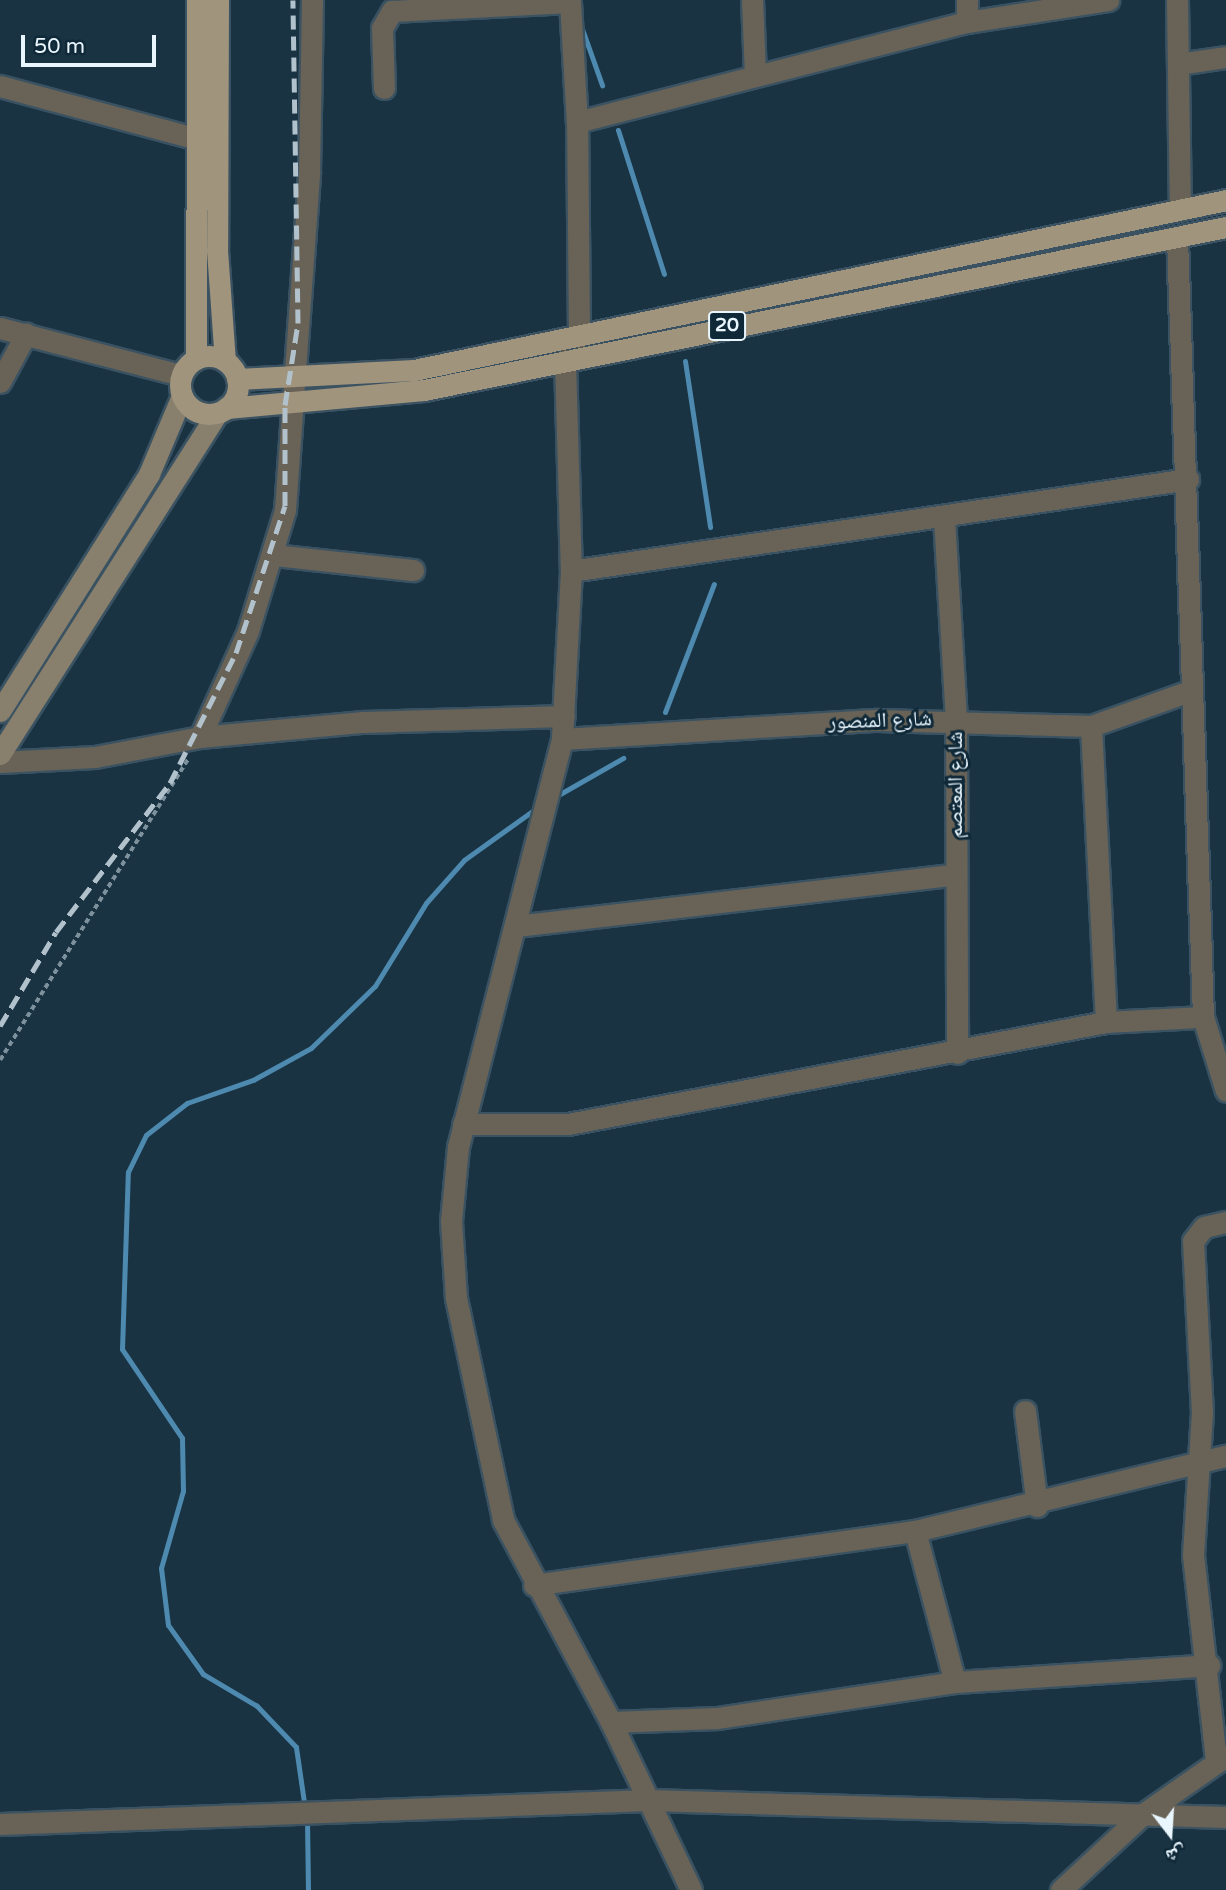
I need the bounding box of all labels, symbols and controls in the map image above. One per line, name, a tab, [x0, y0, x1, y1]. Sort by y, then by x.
scale bar	[24, 21, 159, 65]
text: 50 m	[34, 34, 85, 59]
road number: 20	[708, 310, 746, 342]
street label: شارع المنصور	[828, 707, 932, 735]
street label: شارع المعتصم	[943, 731, 969, 839]
north arrow	[1135, 1799, 1205, 1869]
text: ش	[1163, 1841, 1189, 1868]

